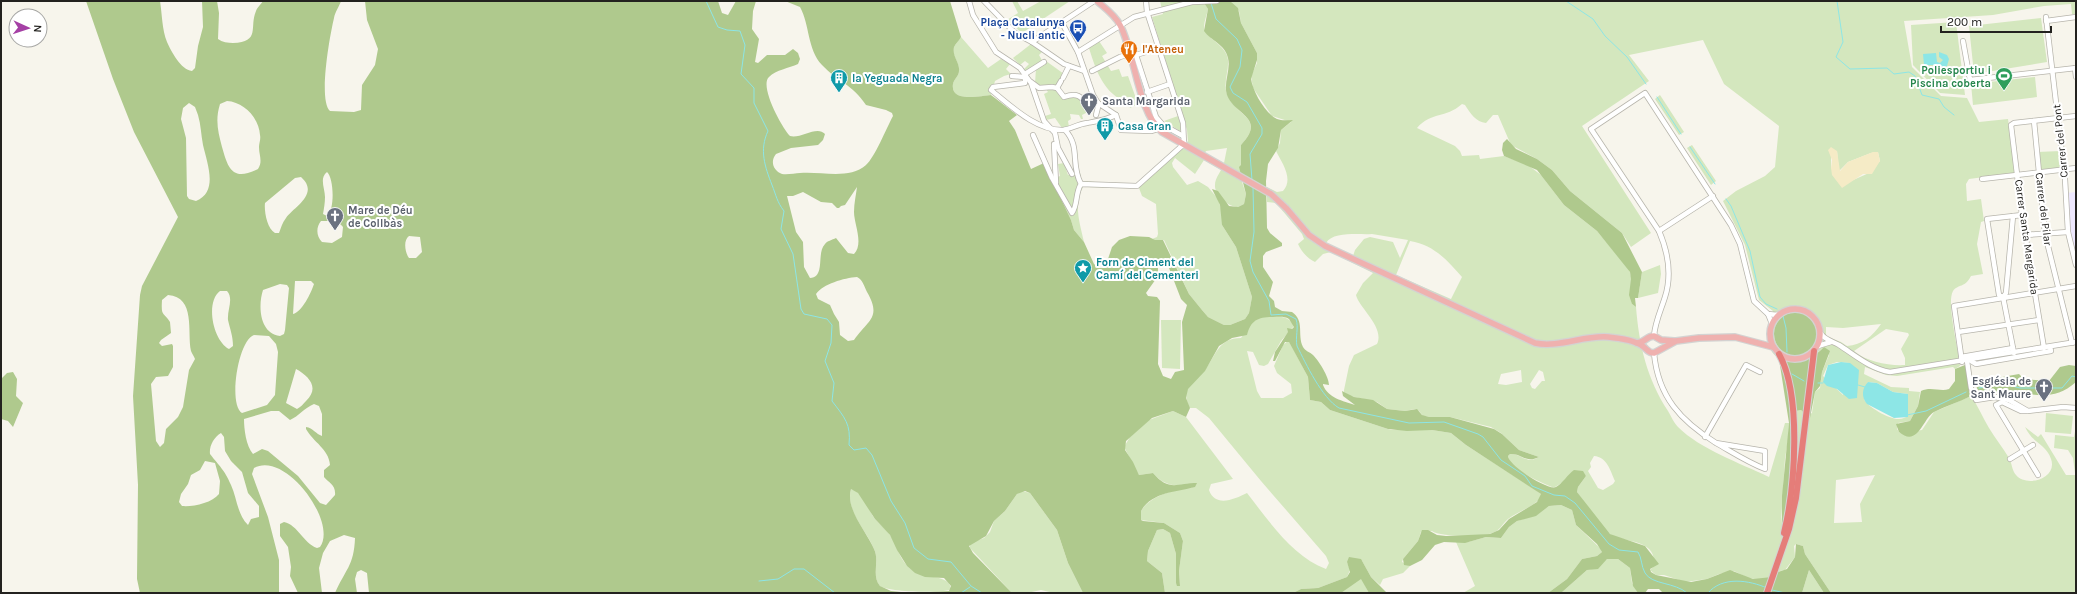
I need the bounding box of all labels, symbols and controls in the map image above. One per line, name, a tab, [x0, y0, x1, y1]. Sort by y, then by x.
north arrow	[8, 8, 48, 48]
scale bar	[1941, 8, 2051, 34]
text: 200 m	[1947, 15, 1982, 29]
place label: Plaça Catalunya - Nucli antic	[981, 16, 1065, 42]
bus stop icon: Plaça Catalunya - Nucli antic	[1068, 18, 1088, 43]
text: N	[31, 24, 44, 33]
restaurant icon: l'Ateneu	[1119, 39, 1139, 64]
place label: l'Ateneu	[1142, 43, 1184, 56]
place label: Poliesportiu i Piscina coberta	[1910, 64, 1991, 90]
sports icon: Poliesportiu i Piscina coberta	[1994, 66, 2014, 91]
building icon: la Yeguada Negra	[829, 68, 849, 93]
place label: la Yeguada Negra	[852, 72, 943, 85]
church icon: Santa Margarida	[1079, 91, 1099, 116]
place label: Santa Margarida	[1102, 95, 1190, 108]
street label: Carrer del Pont	[2050, 104, 2071, 178]
building icon: Casa Gran	[1095, 116, 1115, 141]
place label: Casa Gran	[1118, 120, 1171, 133]
street label: Carrer del Pilar	[2033, 172, 2054, 246]
street label: Carrer Santa Margarida	[2012, 179, 2041, 296]
place label: Mare de Déu de Collbàs	[348, 204, 413, 230]
church icon: Mare de Déu de Collbàs	[325, 206, 345, 231]
place label: Forn de Ciment del Camí del Cementeri	[1096, 256, 1199, 282]
place icon: Forn de Ciment del Camí del Cementeri	[1073, 258, 1093, 283]
place label: Església de Sant Maure	[1970, 375, 2031, 401]
church icon: Església de Sant Maure	[2034, 377, 2054, 402]

